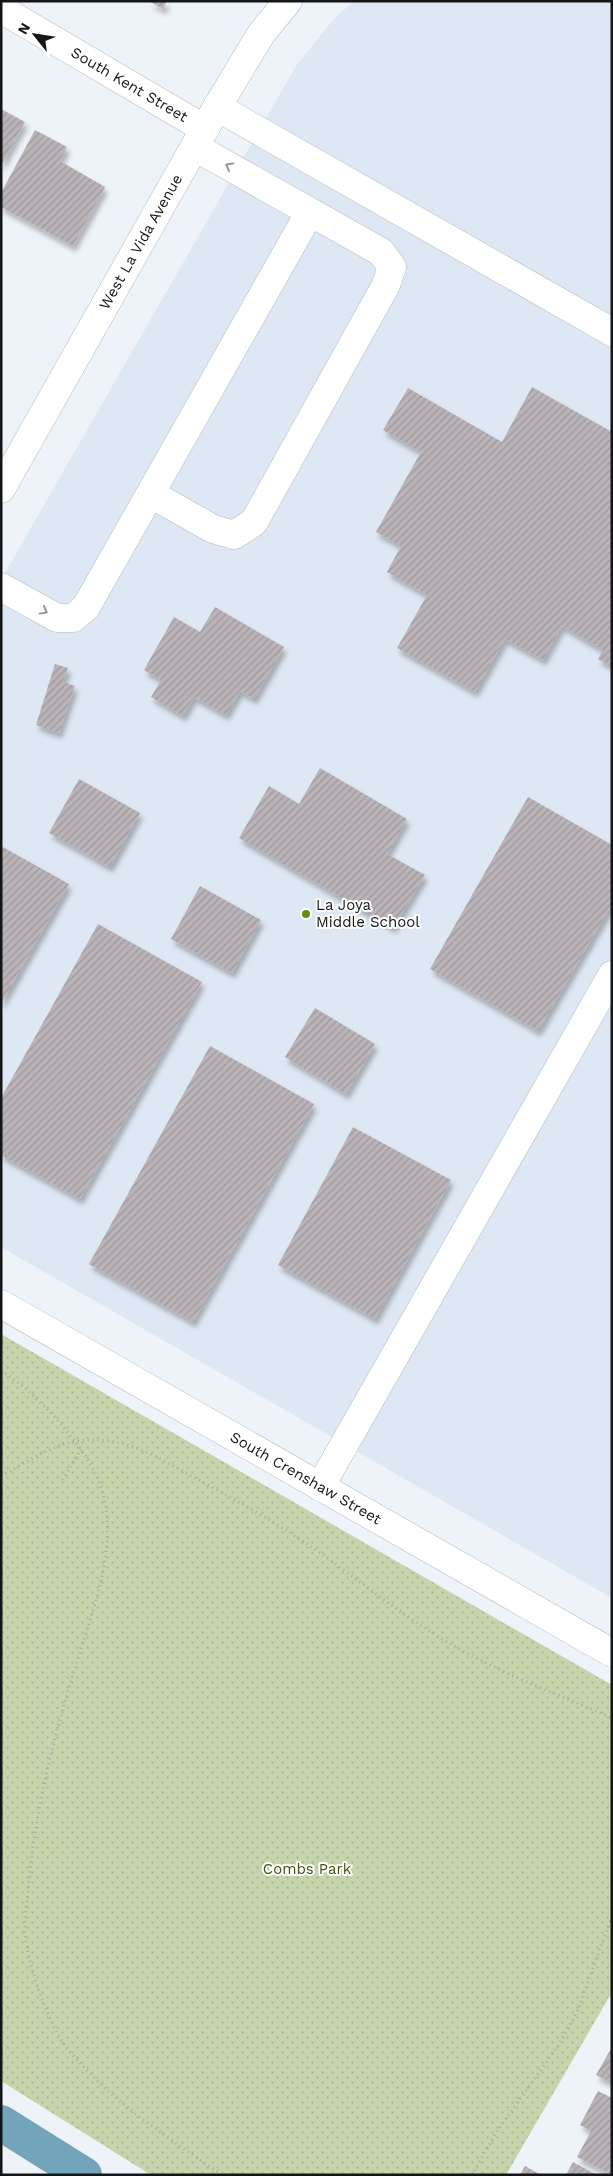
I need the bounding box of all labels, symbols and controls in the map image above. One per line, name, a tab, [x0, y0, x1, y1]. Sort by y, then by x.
north arrow	[10, 10, 60, 60]
text: N	[14, 20, 33, 37]
street label: South Kent Street	[68, 43, 192, 126]
one-way arrow	[226, 162, 235, 172]
street label: West La Vida Avenue	[95, 171, 186, 313]
one-way arrow	[38, 604, 47, 614]
place label: La Joya Middle School	[316, 896, 420, 931]
marker: La Joya Middle School	[300, 908, 312, 920]
street label: South Crenshaw Street	[227, 1428, 385, 1529]
park label: Combs Park	[263, 1860, 352, 1878]

